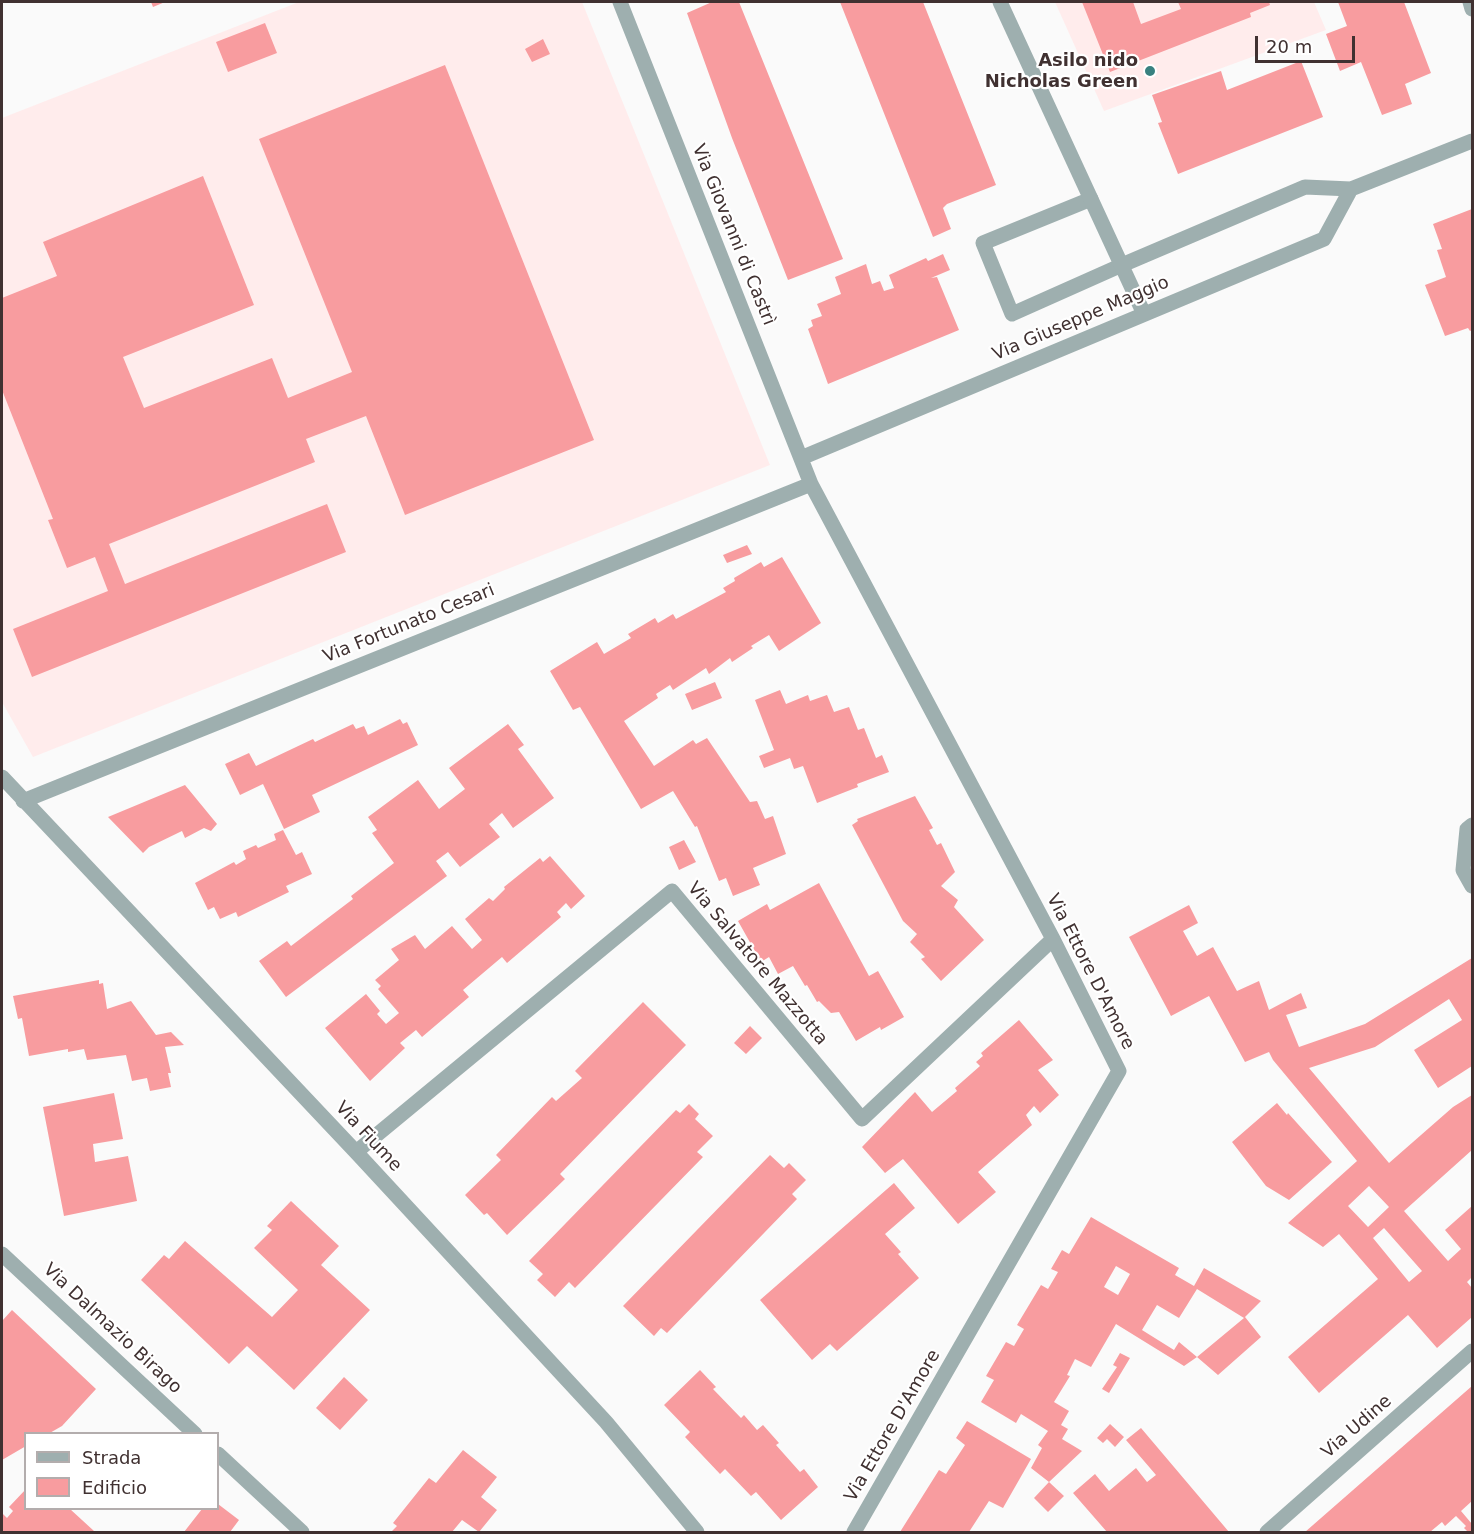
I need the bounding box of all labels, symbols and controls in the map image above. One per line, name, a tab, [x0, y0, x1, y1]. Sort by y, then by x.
scale bar	[1258, 24, 1358, 62]
text: 20 m	[1266, 36, 1312, 57]
place label: Asilo nido Nicholas Green	[985, 50, 1138, 92]
marker: Asilo nido Nicholas Green	[1143, 64, 1157, 78]
street label: Via Giovanni di Castrì	[687, 141, 779, 329]
street label: Via Giuseppe Maggio	[990, 272, 1172, 366]
street label: Via Fortunato Cesari	[320, 580, 498, 668]
street label: Via Salvatore Mazzotta	[682, 878, 832, 1050]
street label: Via Ettore D'Amore	[1041, 891, 1139, 1053]
street label: Via Fiume	[330, 1098, 406, 1176]
street label: Via Dalmazio Birago	[38, 1259, 186, 1399]
street label: Via Ettore D'Amore	[841, 1346, 945, 1506]
street label: Via Udine	[1318, 1391, 1396, 1463]
legend	[24, 1432, 219, 1510]
text: Strada	[82, 1447, 141, 1468]
text: Edificio	[82, 1477, 147, 1498]

